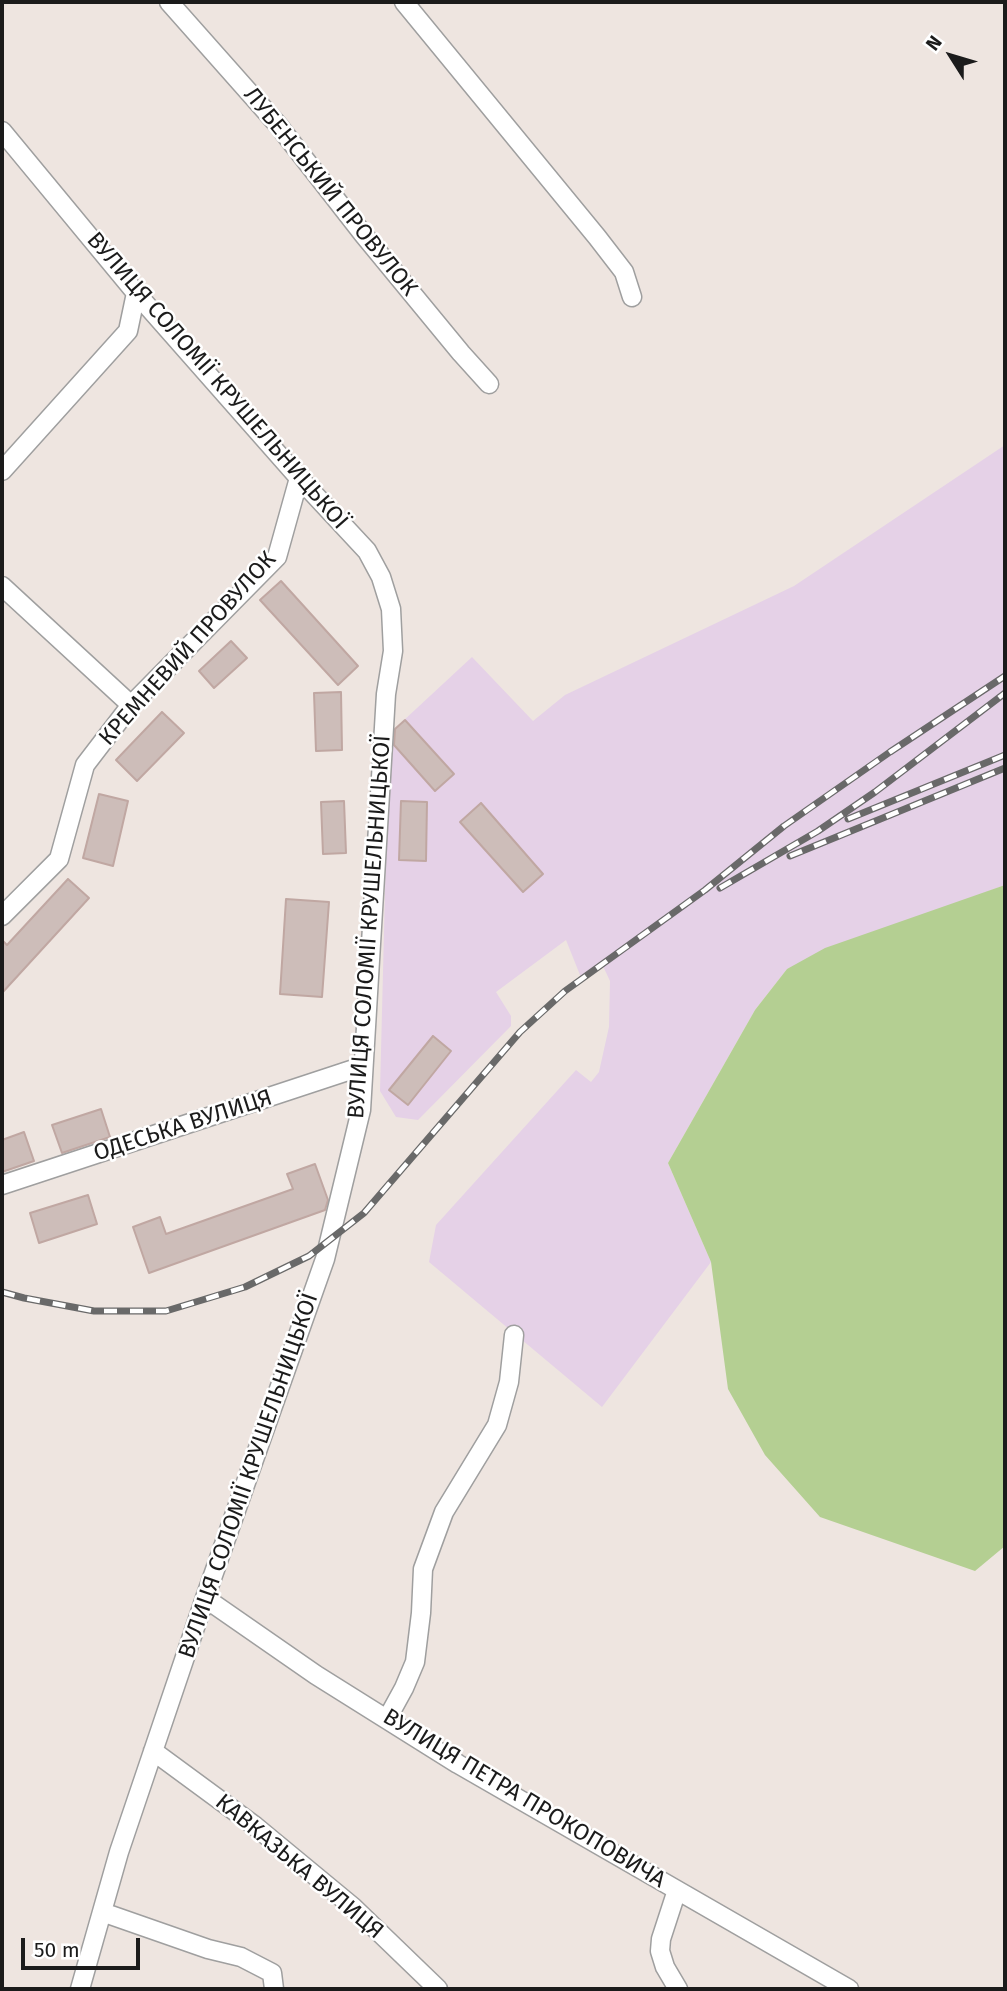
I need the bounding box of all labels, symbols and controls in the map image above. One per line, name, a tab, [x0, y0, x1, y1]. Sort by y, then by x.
north arrow	[916, 21, 986, 91]
text: N	[921, 31, 947, 55]
street label: ЛУБЕНСЬКИЙ ПРОВУЛОК	[237, 82, 423, 302]
street label: ВУЛИЦЯ СОЛОМІЇ КРУШЕЛЬНИЦЬКОЇ	[80, 227, 354, 535]
street label: КРЕМНЕВИЙ ПРОВУЛОК	[94, 546, 282, 752]
street label: ВУЛИЦЯ СОЛОМІЇ КРУШЕЛЬНИЦЬКОЇ	[343, 734, 397, 1120]
street label: ОДЕСЬКА ВУЛИЦЯ	[90, 1084, 276, 1168]
street label: ВУЛИЦЯ СОЛОМІЇ КРУШЕЛЬНИЦЬКОЇ	[173, 1290, 325, 1662]
street label: ВУЛИЦЯ ПЕТРА ПРОКОПОВИЧА	[378, 1704, 670, 1894]
street label: КАВКАЗЬКА ВУЛИЦЯ	[209, 1789, 389, 1945]
scale bar	[24, 1924, 144, 1968]
text: 50 m	[34, 1937, 80, 1963]

